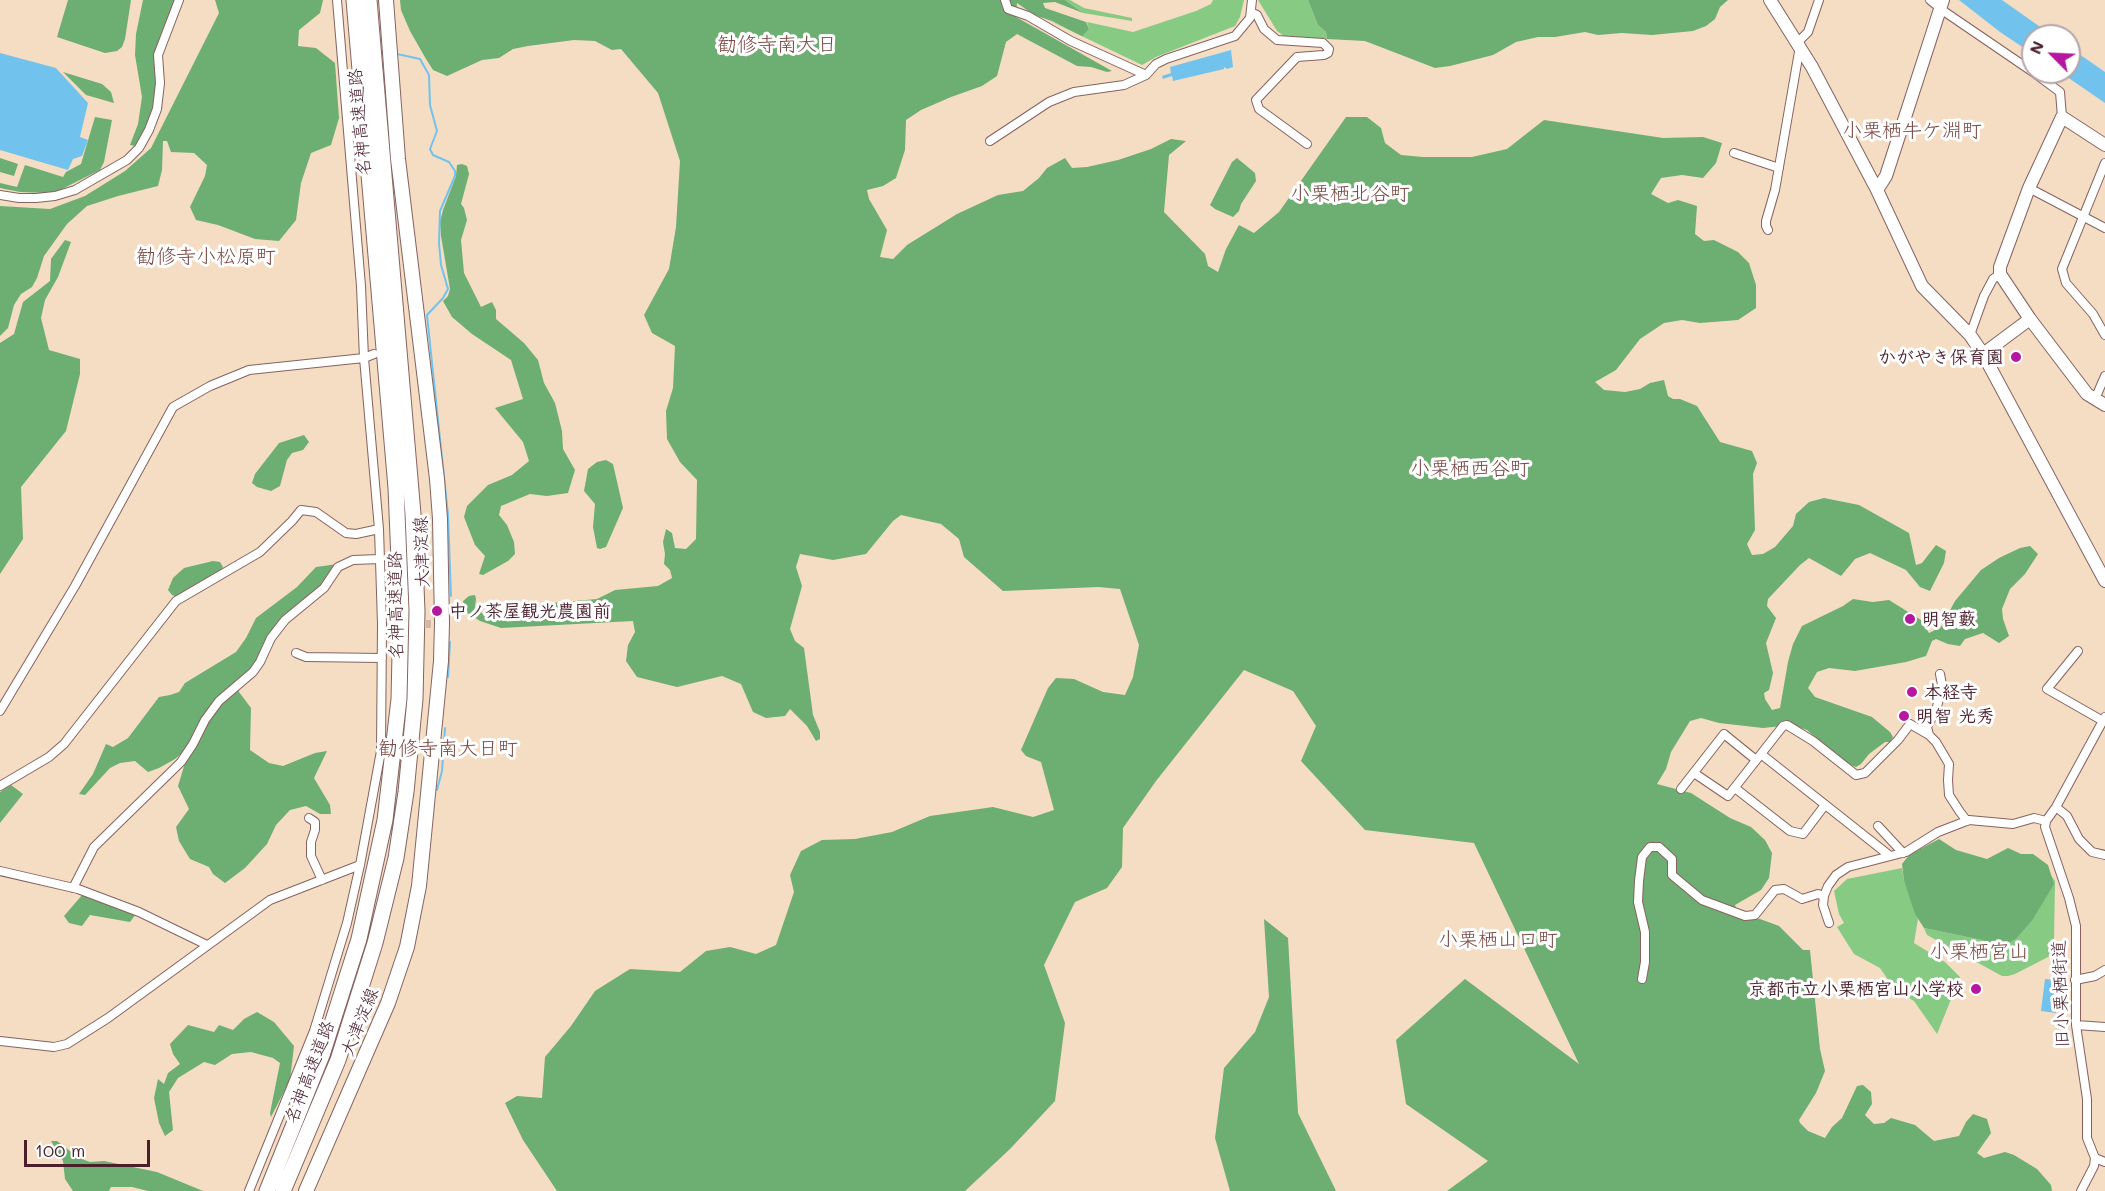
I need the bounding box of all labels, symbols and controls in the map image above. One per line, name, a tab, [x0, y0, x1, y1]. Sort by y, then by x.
north arrow	[2021, 24, 2081, 84]
district label: 勧修寺南大日	[717, 33, 837, 57]
text: N	[2024, 37, 2048, 57]
street label: 名神高速道路	[345, 67, 375, 177]
district label: 小栗栖牛ケ淵町	[1842, 119, 1982, 143]
district label: 小栗栖北谷町	[1290, 182, 1410, 206]
district label: 勧修寺小松原町	[136, 245, 276, 269]
place label: かがやき保育園	[1878, 346, 2004, 368]
marker: かがやき保育園	[2009, 350, 2023, 364]
district label: 小栗栖西谷町	[1410, 457, 1530, 481]
street label: 大津淀線	[410, 516, 434, 588]
street label: 名神高速道路	[384, 551, 408, 659]
place label: 中ノ茶屋観光農園前	[449, 600, 611, 622]
marker: 中ノ茶屋観光農園前	[430, 604, 444, 618]
place label: 明智藪	[1922, 608, 1976, 630]
marker: 明智藪	[1903, 612, 1917, 626]
place label: 本経寺	[1924, 681, 1978, 703]
marker: 本経寺	[1905, 685, 1919, 699]
place label: 明智 光秀	[1916, 705, 1994, 727]
marker: 明智 光秀	[1897, 709, 1911, 723]
district label: 勧修寺南大日町	[378, 737, 518, 761]
district label: 小栗栖山口町	[1438, 928, 1558, 952]
district label: 小栗栖宮山	[1929, 940, 2029, 964]
street label: 旧小栗栖街道	[2048, 940, 2074, 1048]
place label: 京都市立小栗栖宮山小学校	[1748, 978, 1964, 1000]
marker: 京都市立小栗栖宮山小学校	[1969, 982, 1983, 996]
street label: 大津淀線	[337, 985, 383, 1059]
street label: 名神高速道路	[281, 1018, 339, 1126]
scale bar	[27, 1128, 153, 1166]
text: 100 m	[35, 1138, 85, 1162]

